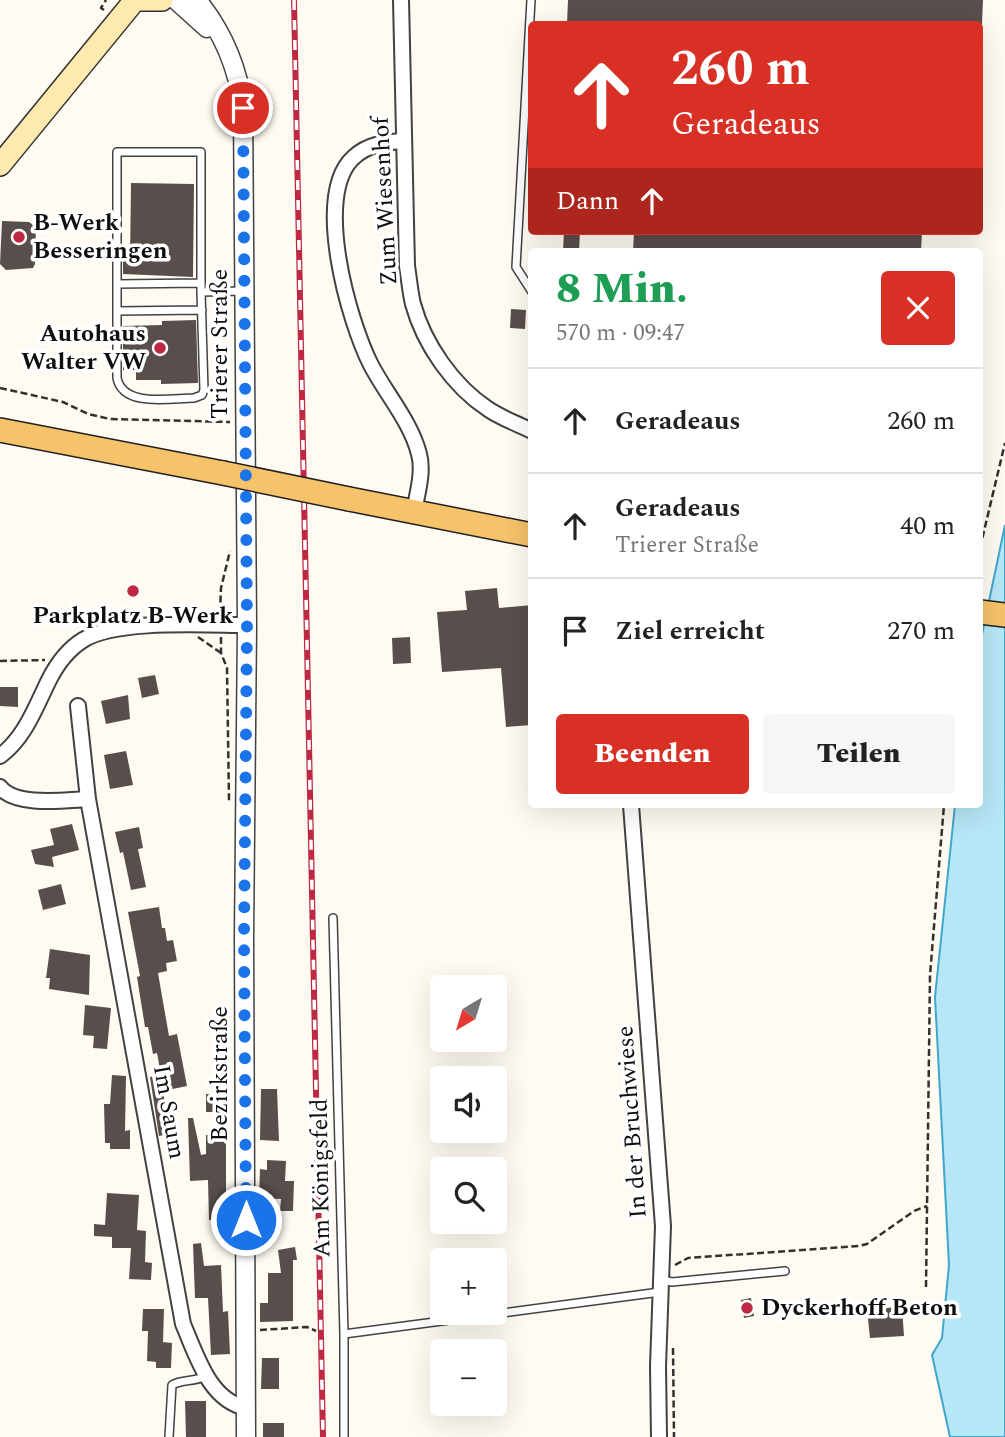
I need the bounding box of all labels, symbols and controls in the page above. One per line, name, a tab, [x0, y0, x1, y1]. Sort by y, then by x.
text: 260 m	[671, 32, 810, 107]
icon: ahead	[556, 49, 647, 140]
pin	[213, 78, 273, 138]
icon: arrive	[224, 89, 262, 127]
text: Geradeaus	[671, 100, 821, 149]
street label: Zum Wiesenhof	[363, 114, 407, 286]
text: Dann	[556, 181, 619, 221]
icon: ahead	[633, 182, 671, 220]
place label: B-Werk Besseringen	[33, 205, 168, 269]
marker: B-Werk Besseringen	[11, 229, 27, 245]
text: 8 Min.	[556, 258, 688, 321]
street label: Trierer Straße	[202, 269, 238, 419]
button: close	[881, 271, 955, 345]
place label: Autohaus Walter VW	[21, 316, 146, 380]
text: 570 m · 09:47	[556, 316, 685, 351]
marker: Autohaus Walter VW	[152, 340, 168, 356]
text: Geradeaus	[615, 401, 741, 441]
text: 260 m	[887, 401, 955, 441]
icon: ahead	[556, 402, 594, 440]
text: Geradeaus	[615, 488, 741, 528]
text: 40 m	[900, 506, 955, 546]
icon: ahead	[556, 507, 594, 545]
text: Trierer Straße	[615, 528, 759, 563]
marker: Parkplatz B-Werk	[125, 583, 141, 599]
place label: Parkplatz B-Werk	[33, 598, 234, 634]
text: Ziel erreicht	[615, 611, 765, 651]
text: 270 m	[887, 611, 955, 651]
icon: arrive	[556, 612, 594, 650]
button: Beenden	[556, 714, 749, 794]
button: Teilen	[763, 714, 955, 794]
north arrow	[430, 975, 508, 1052]
map controls	[430, 975, 507, 1416]
street label: Bezirkstraße	[202, 1006, 238, 1142]
street label: In der Bruchwiese	[607, 1024, 657, 1220]
street label: Im Saum	[143, 1062, 195, 1162]
button: sound	[430, 1066, 507, 1143]
street label: Am Königsfeld	[302, 1098, 340, 1258]
button: search	[430, 1157, 507, 1234]
position arrow	[209, 1183, 283, 1257]
button: +	[430, 1248, 507, 1325]
place label: Dyckerhoff Beton	[761, 1290, 958, 1326]
marker: Dyckerhoff Beton	[739, 1300, 755, 1316]
button: −	[430, 1339, 507, 1416]

